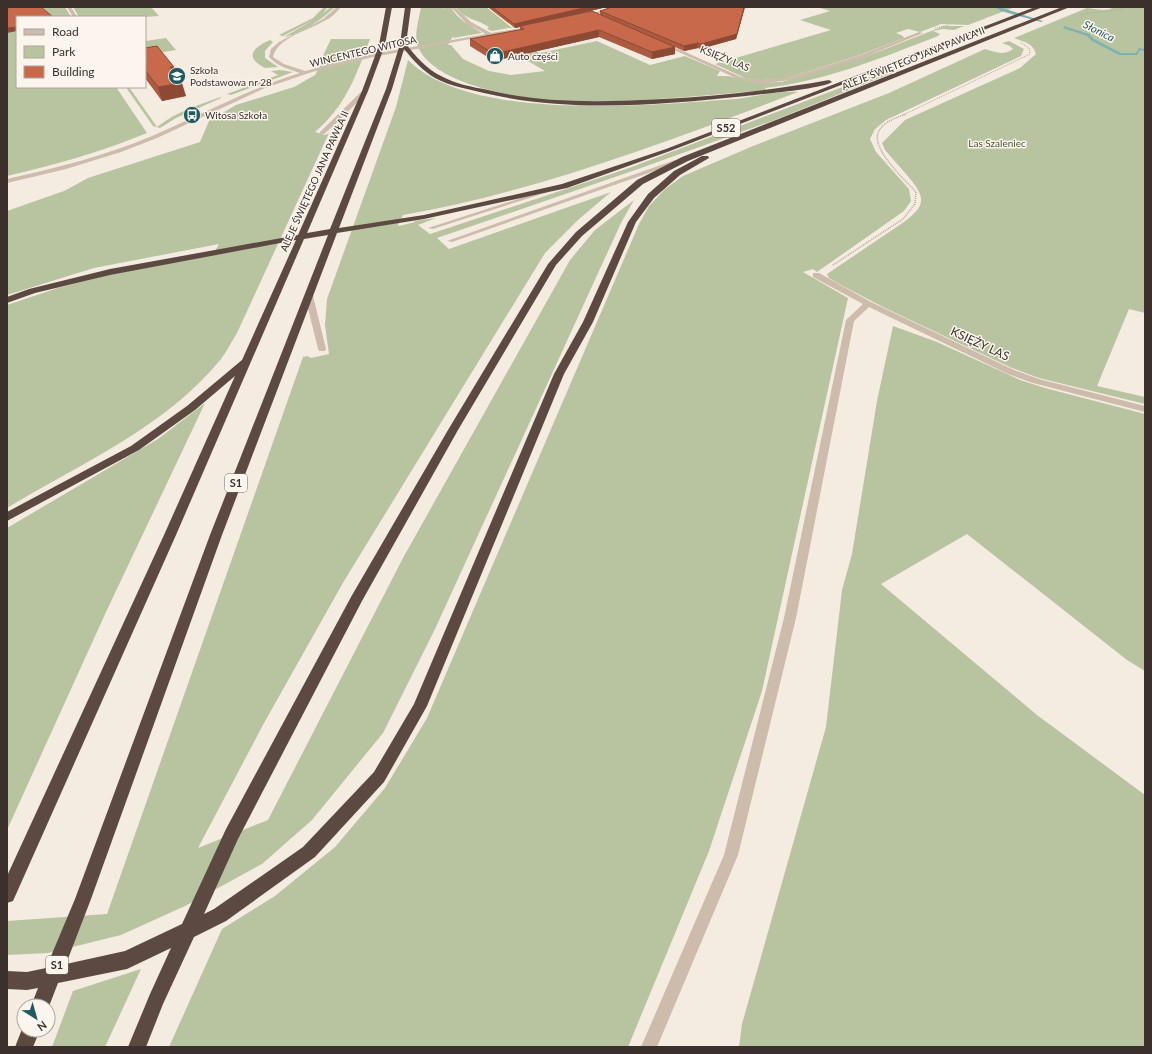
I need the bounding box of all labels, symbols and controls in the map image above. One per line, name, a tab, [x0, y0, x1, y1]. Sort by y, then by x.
legend	[16, 16, 146, 88]
water label: Słonica	[1081, 17, 1117, 44]
text: Road	[52, 24, 79, 39]
street label: ALEJE ŚWIĘTEGO JANA PAWŁA II	[840, 24, 986, 92]
street label: WINCENTEGO WITOSA	[309, 33, 418, 69]
street label: KSIĘŻY LAS	[698, 43, 752, 73]
text: Park	[52, 44, 76, 59]
shop icon: Auto części	[485, 46, 505, 66]
place label: Auto części	[508, 50, 558, 62]
text: Building	[52, 64, 95, 79]
place label: Szkoła Podstawowa nr 28	[190, 64, 272, 88]
school or university icon: Szkoła Podstawowa nr 28	[167, 66, 187, 86]
bus stop icon: Witosa Szkoła	[182, 105, 202, 125]
place label: Witosa Szkoła	[205, 109, 267, 121]
street label: ALEJE ŚWIĘTEGO JANA PAWŁA II	[277, 109, 351, 253]
road number: S52	[712, 119, 740, 137]
park label: Las Szaleniec	[968, 137, 1026, 149]
street label: KSIĘŻY LAS	[949, 323, 1012, 364]
road number: S1	[225, 474, 247, 492]
road number: S1	[46, 956, 68, 974]
north arrow	[16, 998, 56, 1038]
text: N	[35, 1019, 50, 1034]

